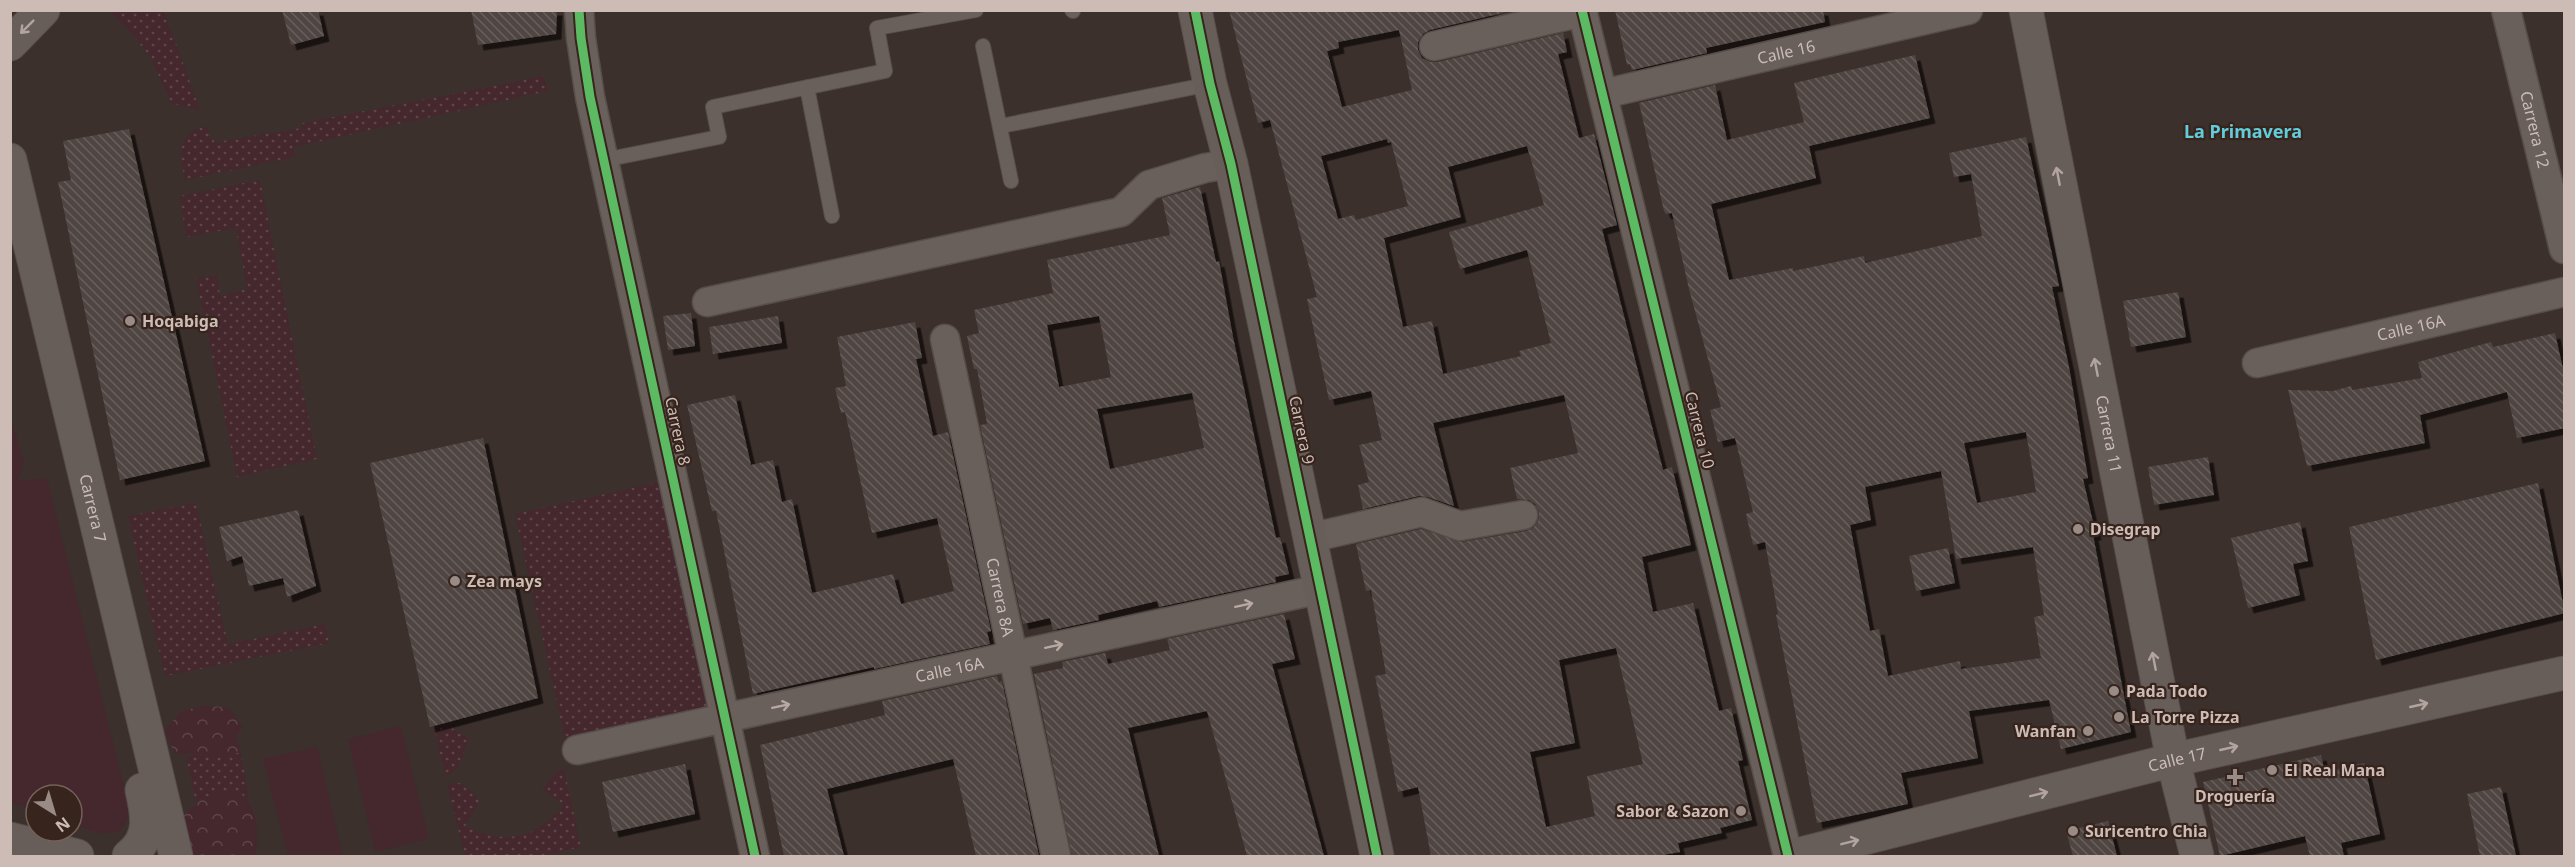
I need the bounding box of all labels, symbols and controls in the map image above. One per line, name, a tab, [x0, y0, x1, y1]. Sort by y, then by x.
one-way arrow	[20, 20, 34, 35]
street label: Calle 16	[1755, 35, 1817, 69]
street label: Carrera 12	[2515, 89, 2555, 170]
district label: La Primavera	[2184, 119, 2302, 143]
one-way arrow	[2052, 166, 2063, 186]
street label: Calle 16A	[2375, 309, 2448, 346]
place label: Hoqabiga	[142, 310, 219, 332]
marker: Hoqabiga	[123, 314, 137, 328]
one-way arrow	[2090, 358, 2101, 377]
street label: Carrera 10	[1680, 389, 1720, 471]
street label: Carrera 11	[2091, 393, 2127, 475]
street label: Carrera 9	[1284, 394, 1320, 466]
street label: Carrera 8	[660, 395, 696, 467]
street label: Carrera 7	[74, 472, 112, 545]
place label: Disegrap	[2090, 518, 2161, 540]
marker: Disegrap	[2071, 522, 2085, 536]
street label: Carrera 8A	[981, 556, 1020, 639]
place label: Zea mays	[467, 570, 542, 592]
marker: Zea mays	[448, 574, 462, 588]
one-way arrow	[1234, 599, 1253, 610]
one-way arrow	[1044, 640, 1063, 652]
street label: Calle 16A	[913, 651, 986, 687]
one-way arrow	[2148, 652, 2159, 672]
place label: Pada Todo	[2126, 680, 2208, 702]
marker: Pada Todo	[2107, 684, 2121, 698]
one-way arrow	[2409, 699, 2428, 710]
one-way arrow	[771, 700, 790, 711]
place label: La Torre Pizza	[2131, 706, 2240, 728]
marker: La Torre Pizza	[2112, 710, 2126, 724]
place label: Wanfan	[2015, 720, 2076, 742]
marker: Wanfan	[2081, 724, 2095, 738]
one-way arrow	[2219, 741, 2238, 753]
street label: Calle 17	[2146, 742, 2208, 777]
place label: El Real Mana	[2284, 759, 2385, 781]
marker: El Real Mana	[2265, 763, 2279, 777]
marker: Droguería	[2228, 770, 2242, 784]
north arrow	[24, 783, 84, 843]
place label: Droguería	[2195, 785, 2275, 807]
one-way arrow	[2029, 788, 2048, 799]
place label: Sabor & Sazon	[1616, 800, 1729, 822]
marker: Sabor & Sazon	[1734, 804, 1748, 818]
text: N	[51, 812, 75, 838]
place label: Suricentro Chia	[2085, 820, 2207, 842]
marker: Suricentro Chia	[2066, 824, 2080, 838]
one-way arrow	[1840, 836, 1859, 847]

